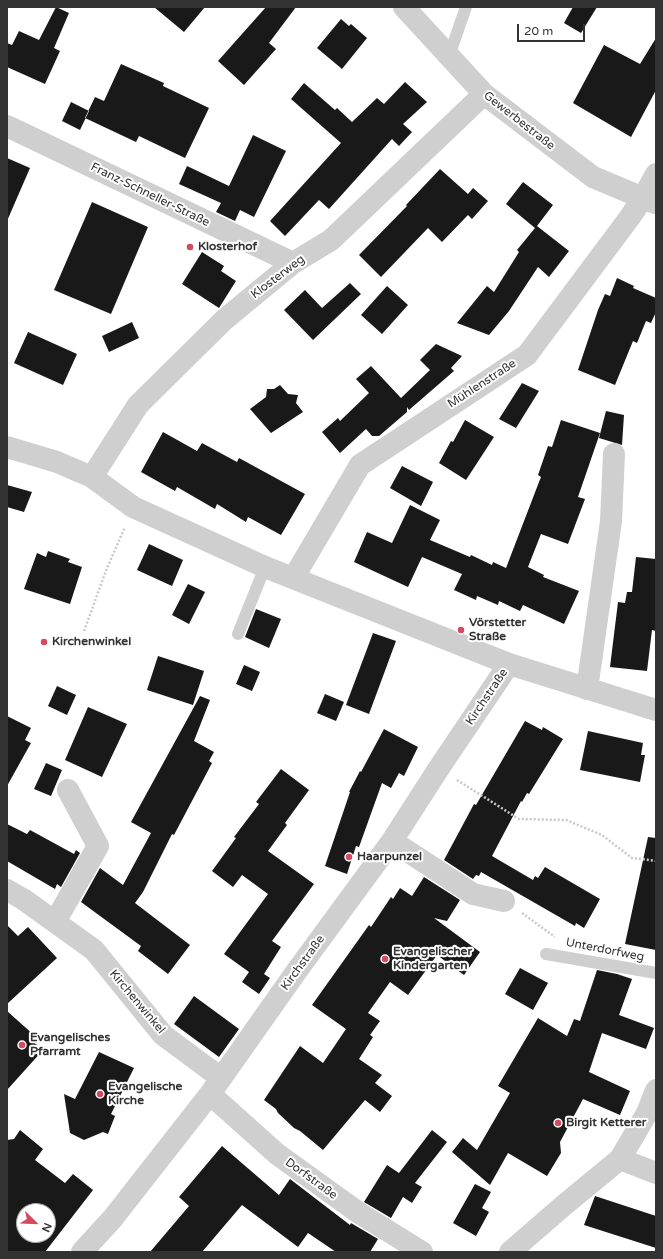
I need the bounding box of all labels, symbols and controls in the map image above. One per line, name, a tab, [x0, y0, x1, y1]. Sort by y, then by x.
scale bar	[519, 16, 587, 42]
text: 20 m	[524, 24, 553, 38]
street label: Gewerbestraße	[480, 89, 558, 153]
street label: Franz-Schneller-Straße	[88, 160, 212, 230]
place label: Klosterhof	[198, 240, 257, 254]
marker: Klosterhof	[185, 242, 195, 252]
street label: Klosterweg	[248, 252, 308, 302]
street label: Mühlenstraße	[445, 356, 519, 412]
place label: Vörstetter Straße	[469, 616, 526, 644]
marker: Vörstetter Straße	[456, 625, 466, 635]
place label: Kirchenwinkel	[52, 635, 131, 649]
marker: Kirchenwinkel	[39, 637, 49, 647]
street label: Kirchstraße	[463, 666, 511, 728]
place label: Haarpunzel	[357, 850, 422, 864]
marker: Haarpunzel	[344, 852, 354, 862]
street label: Kirchstraße	[278, 933, 328, 993]
street label: Unterdorfweg	[565, 935, 645, 965]
place label: Evangelischer Kindergarten	[393, 945, 472, 973]
marker: Evangelischer Kindergarten	[380, 954, 390, 964]
street label: Kirchenwinkel	[106, 967, 168, 1037]
place label: Evangelisches Pfarramt	[30, 1031, 110, 1059]
marker: Evangelisches Pfarramt	[17, 1040, 27, 1050]
place label: Evangelische Kirche	[108, 1080, 182, 1108]
marker: Evangelische Kirche	[95, 1089, 105, 1099]
place label: Birgit Ketterer	[566, 1116, 646, 1130]
marker: Birgit Ketterer	[553, 1118, 563, 1128]
street label: Dorfstraße	[282, 1155, 340, 1203]
north arrow	[16, 1203, 56, 1243]
text: N	[39, 1221, 54, 1234]

